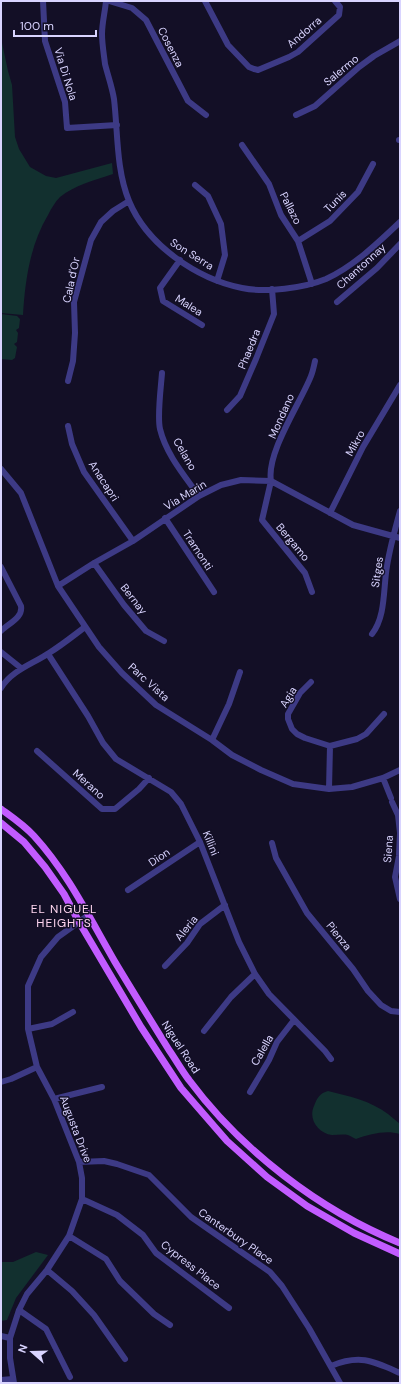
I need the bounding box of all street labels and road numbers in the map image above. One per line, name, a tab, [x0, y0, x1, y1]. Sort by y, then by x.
street label: Andorra	[284, 13, 324, 51]
street label: Cosenza	[155, 24, 187, 70]
street label: Via Di Nola	[51, 46, 81, 102]
street label: Salermo	[321, 51, 361, 89]
street label: Tunis	[321, 187, 349, 215]
street label: Pallazo	[277, 189, 305, 227]
street label: Son Serra	[168, 235, 216, 273]
street label: Chantonnay	[333, 240, 389, 292]
street label: Cala d'Or	[59, 256, 83, 304]
street label: Malea	[173, 291, 205, 319]
street label: Phaedra	[235, 327, 263, 371]
street label: Mondano	[265, 391, 297, 441]
street label: Mikro	[342, 427, 368, 459]
street label: Celano	[170, 435, 200, 473]
street label: Anacapri	[86, 458, 122, 504]
street label: Via Marin	[161, 477, 209, 513]
street label: Bergamo	[273, 520, 313, 564]
street label: Tramonti	[180, 527, 216, 573]
street label: Sitges	[368, 556, 386, 588]
street label: Bernay	[118, 581, 150, 617]
street label: Parc Vista	[125, 660, 173, 704]
street label: Agia	[276, 684, 300, 710]
street label: Merano	[70, 766, 108, 802]
street label: Killini	[200, 829, 222, 857]
street label: Siena	[380, 835, 396, 863]
street label: Dion	[146, 845, 172, 869]
street label: Aleria	[172, 912, 200, 944]
street label: Pienza	[323, 919, 355, 953]
street label: Niguel Road	[159, 1018, 203, 1076]
street label: Calella	[248, 1032, 276, 1068]
street label: Augusta Drive	[57, 1094, 95, 1164]
street label: Canterbury Place	[196, 1205, 276, 1267]
street label: Cypress Place	[158, 1237, 224, 1293]

